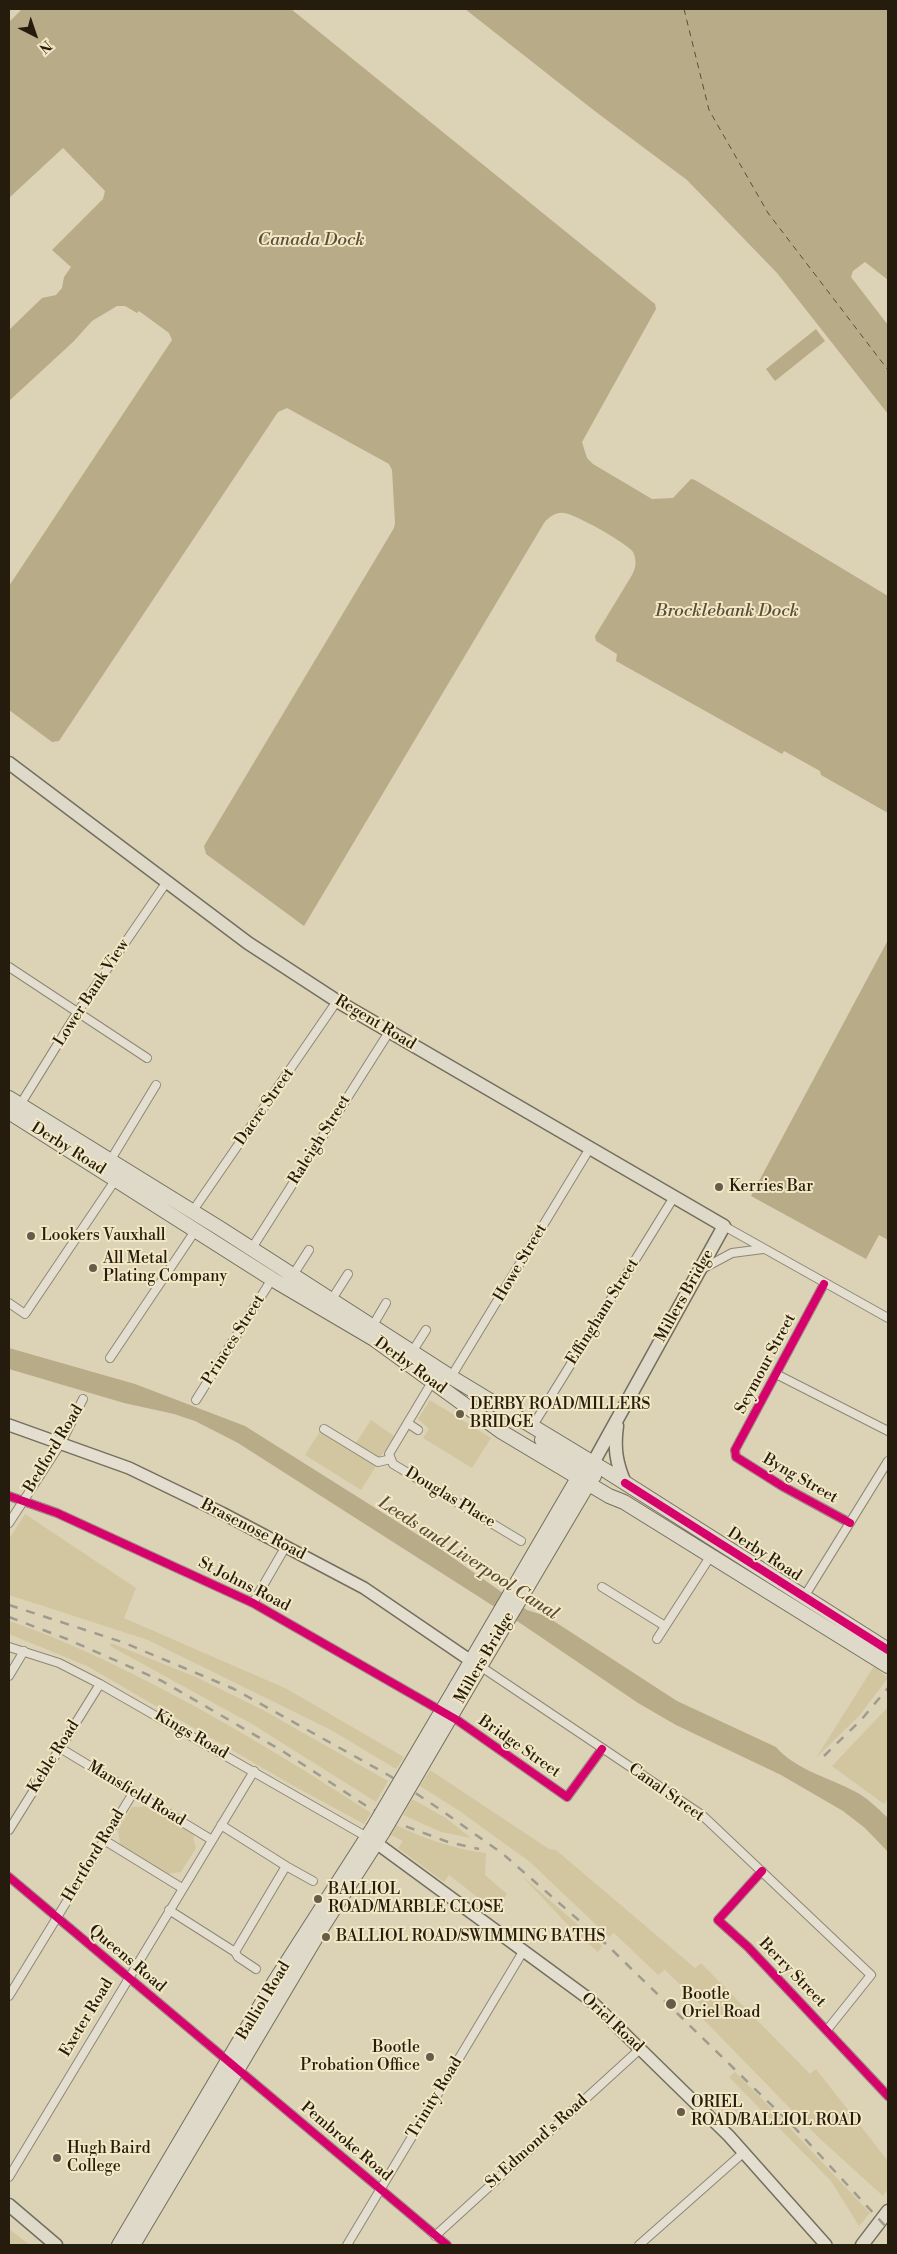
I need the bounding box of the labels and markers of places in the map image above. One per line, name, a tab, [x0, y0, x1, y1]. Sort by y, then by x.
place label: Kerries Bar	[729, 1177, 813, 1197]
marker: Kerries Bar	[713, 1181, 725, 1193]
place label: Lookers Vauxhall	[41, 1226, 166, 1246]
marker: Lookers Vauxhall	[25, 1230, 37, 1242]
place label: All Metal Plating Company	[103, 1249, 227, 1287]
marker: All Metal Plating Company	[87, 1262, 99, 1274]
place label: DERBY ROAD/MILLERS BRIDGE	[470, 1395, 651, 1433]
marker: DERBY ROAD/MILLERS BRIDGE	[454, 1408, 466, 1420]
place label: BALLIOL ROAD/MARBLE CLOSE	[328, 1880, 504, 1918]
marker: BALLIOL ROAD/MARBLE CLOSE	[312, 1893, 324, 1905]
place label: BALLIOL ROAD/SWIMMING BATHS	[336, 1927, 606, 1947]
marker: BALLIOL ROAD/SWIMMING BATHS	[320, 1931, 332, 1943]
place label: Bootle Oriel Road	[682, 1985, 760, 2023]
marker: Bootle Oriel Road	[664, 1997, 678, 2011]
place label: Bootle Probation Office	[300, 2038, 420, 2076]
marker: Bootle Probation Office	[424, 2051, 436, 2063]
place label: ORIEL ROAD/BALLIOL ROAD	[691, 2093, 861, 2131]
marker: ORIEL ROAD/BALLIOL ROAD	[675, 2106, 687, 2118]
place label: Hugh Baird College	[67, 2139, 151, 2177]
marker: Hugh Baird College	[51, 2152, 63, 2164]

